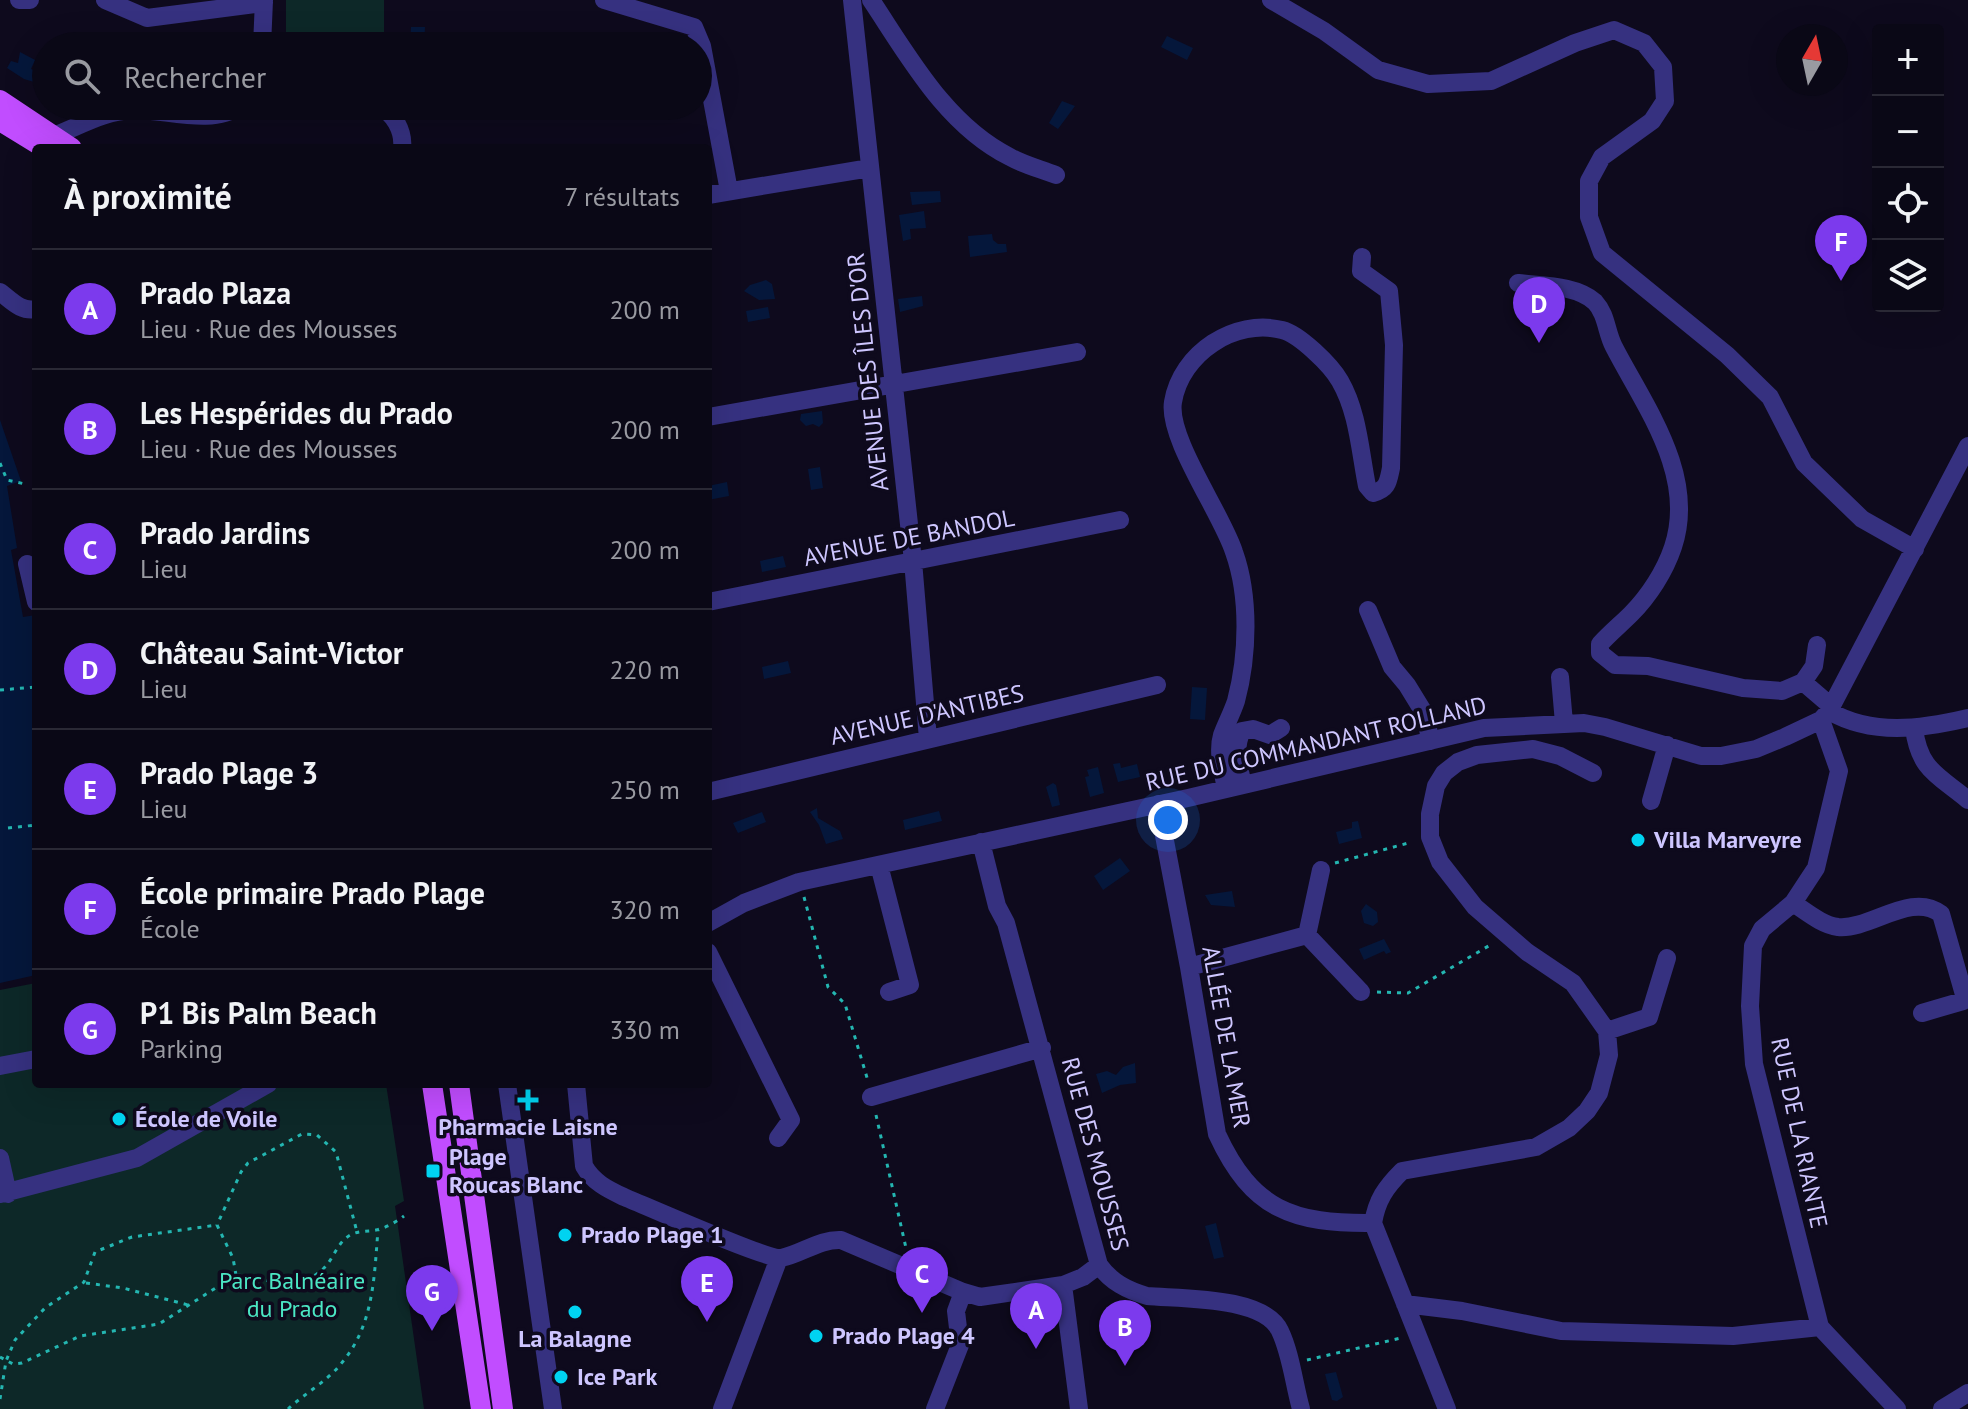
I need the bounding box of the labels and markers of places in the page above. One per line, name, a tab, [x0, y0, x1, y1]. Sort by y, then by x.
pin: F	[1815, 215, 1867, 281]
pin: D	[1513, 277, 1565, 343]
place label: Villa Marveyre	[1653, 824, 1802, 855]
marker: Villa Marveyre	[1629, 831, 1647, 849]
marker: Pharmacie Laisne	[519, 1091, 537, 1109]
place label: École de Voile	[135, 1103, 277, 1134]
marker: École de Voile	[110, 1110, 128, 1128]
place label: Pharmacie Laisne	[438, 1111, 618, 1142]
place label: Plage Roucas Blanc	[449, 1141, 583, 1200]
marker: Plage Roucas Blanc	[424, 1162, 442, 1180]
place label: Prado Plage 1	[581, 1219, 724, 1250]
marker: Prado Plage 1	[556, 1226, 574, 1244]
pin: C	[896, 1247, 948, 1313]
pin: E	[681, 1256, 733, 1322]
pin: G	[406, 1265, 458, 1331]
pin: A	[1010, 1283, 1062, 1349]
pin: B	[1099, 1300, 1151, 1366]
marker: La Balagne	[566, 1303, 584, 1321]
place label: Prado Plage 4	[832, 1320, 975, 1351]
place label: La Balagne	[518, 1323, 632, 1354]
marker: Prado Plage 4	[807, 1327, 825, 1345]
place label: Ice Park	[577, 1361, 657, 1392]
marker: Ice Park	[552, 1368, 570, 1386]

